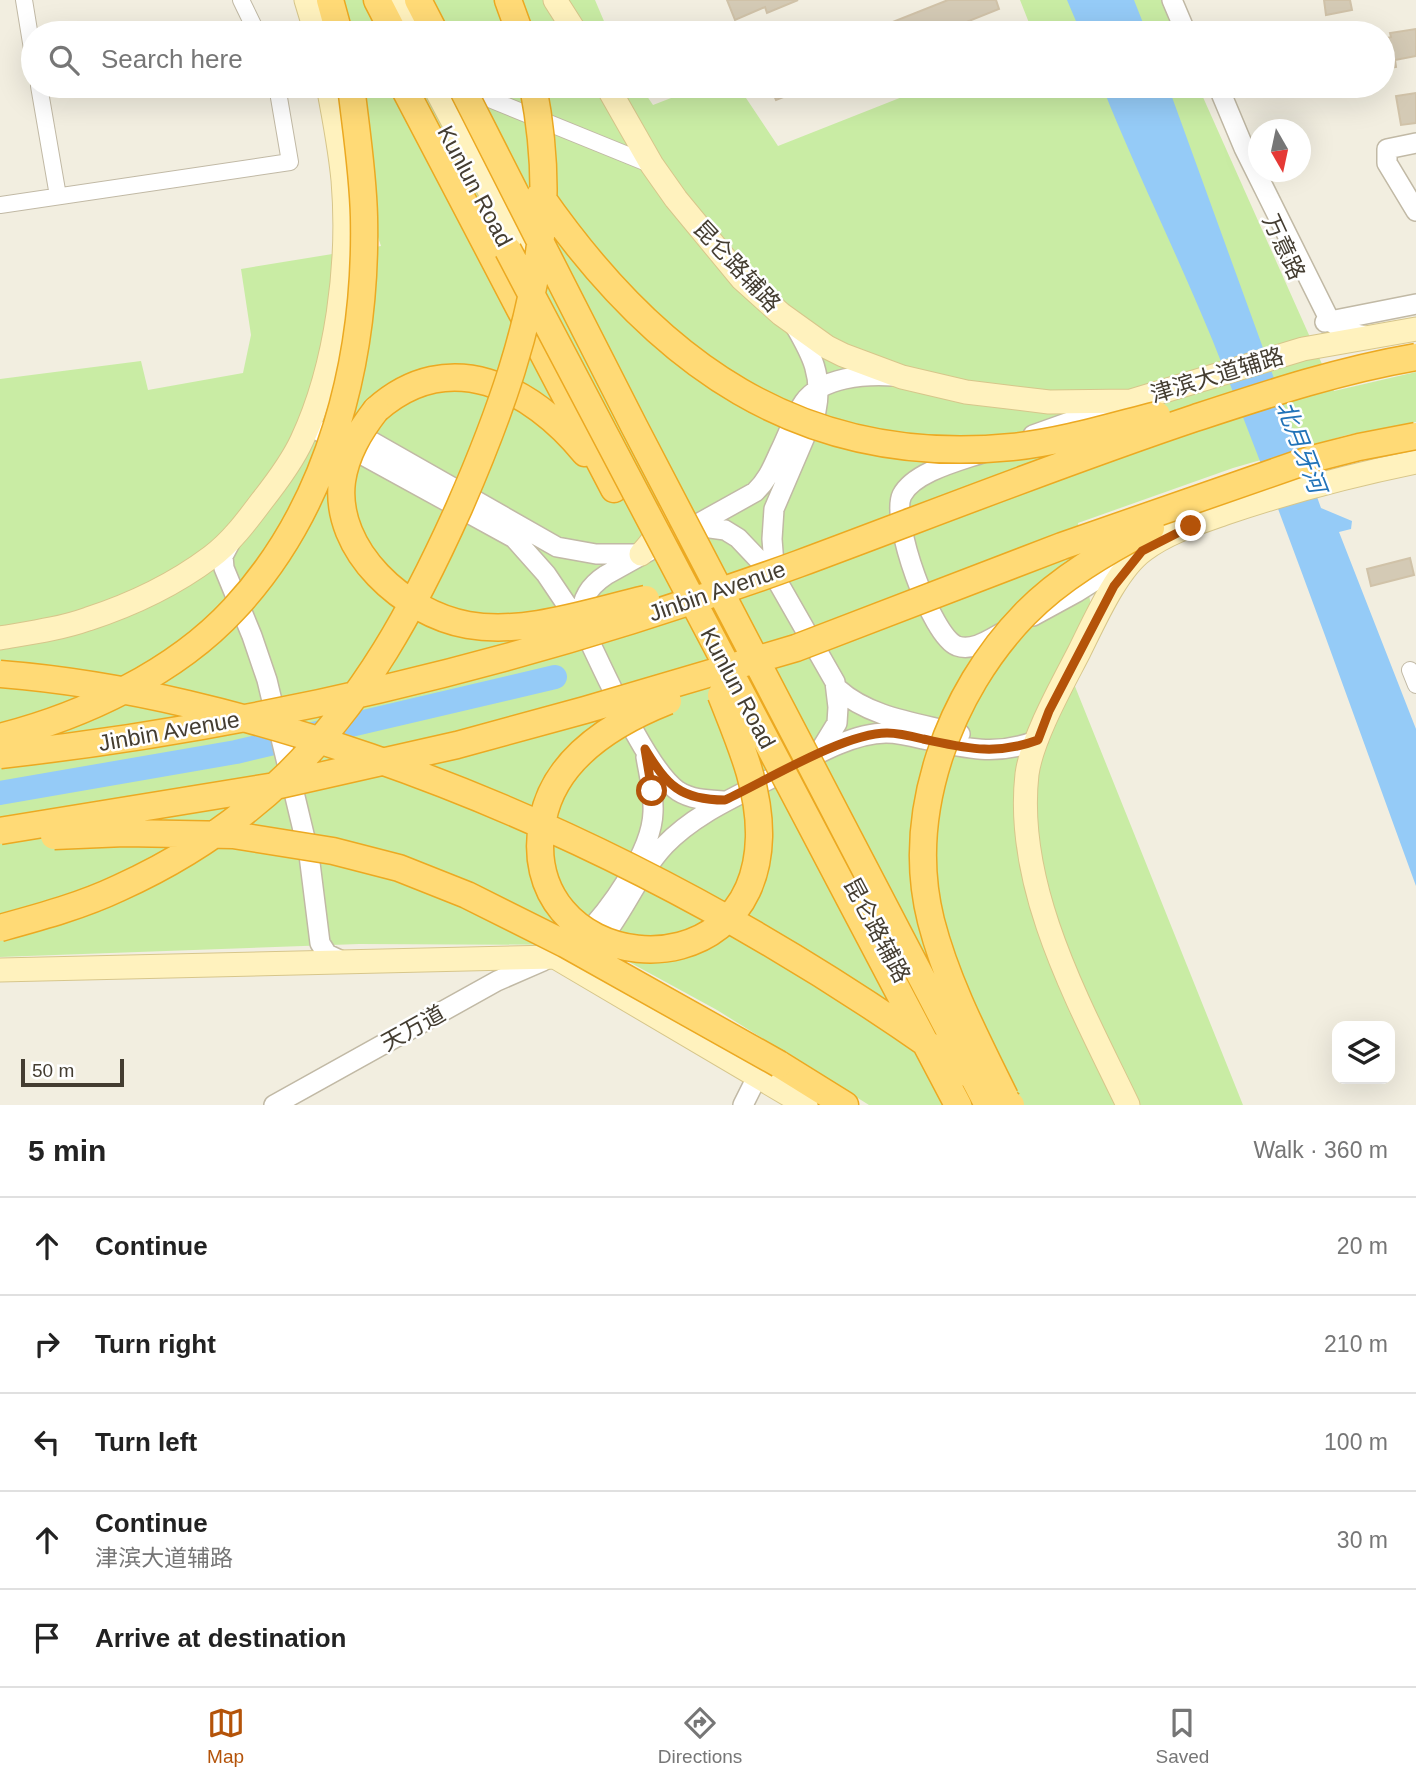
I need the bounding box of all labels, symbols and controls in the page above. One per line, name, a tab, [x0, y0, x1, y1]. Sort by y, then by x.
search box	[21, 21, 1395, 98]
icon: search	[45, 41, 83, 79]
text: Search here	[101, 44, 243, 74]
north arrow	[1248, 119, 1311, 182]
street label: Kunlun Road	[432, 121, 518, 251]
street label: 万意路	[1258, 210, 1310, 284]
street label: 昆仑路辅路	[688, 215, 786, 317]
street label: 津滨大道辅路	[1147, 342, 1287, 408]
water label: 北月牙河	[1272, 397, 1333, 500]
route end	[1175, 510, 1206, 541]
street label: Jinbin Avenue	[645, 555, 789, 627]
street label: Kunlun Road	[695, 623, 781, 753]
street label: Jinbin Avenue	[96, 706, 242, 756]
route start	[636, 775, 667, 806]
street label: 昆仑路辅路	[839, 873, 915, 987]
street label: 天万道	[377, 1000, 449, 1056]
map controls	[1332, 1021, 1395, 1084]
button: layers	[1332, 1021, 1395, 1084]
scale bar	[21, 1056, 124, 1088]
text: 50 m	[32, 1060, 74, 1081]
text: 5 min	[28, 1134, 106, 1167]
text: Walk · 360 m	[1253, 1137, 1388, 1163]
icon: ahead	[28, 1227, 66, 1265]
text: Continue	[95, 1231, 208, 1261]
text: 20 m	[1337, 1233, 1388, 1259]
icon: right	[28, 1325, 66, 1363]
text: Turn right	[95, 1329, 216, 1359]
text: 210 m	[1324, 1331, 1388, 1357]
icon: left	[28, 1423, 66, 1461]
text: Turn left	[95, 1427, 197, 1457]
text: 100 m	[1324, 1429, 1388, 1455]
text: Continue	[95, 1508, 208, 1538]
icon: ahead	[28, 1521, 66, 1559]
text: 30 m	[1337, 1527, 1388, 1553]
text: 津滨大道辅路	[95, 1545, 233, 1571]
icon: arrive	[28, 1619, 66, 1657]
text: Arrive at destination	[95, 1623, 346, 1653]
tab: Map	[207, 1704, 245, 1768]
tab: Directions	[658, 1704, 742, 1768]
tab: Saved	[1155, 1704, 1209, 1768]

